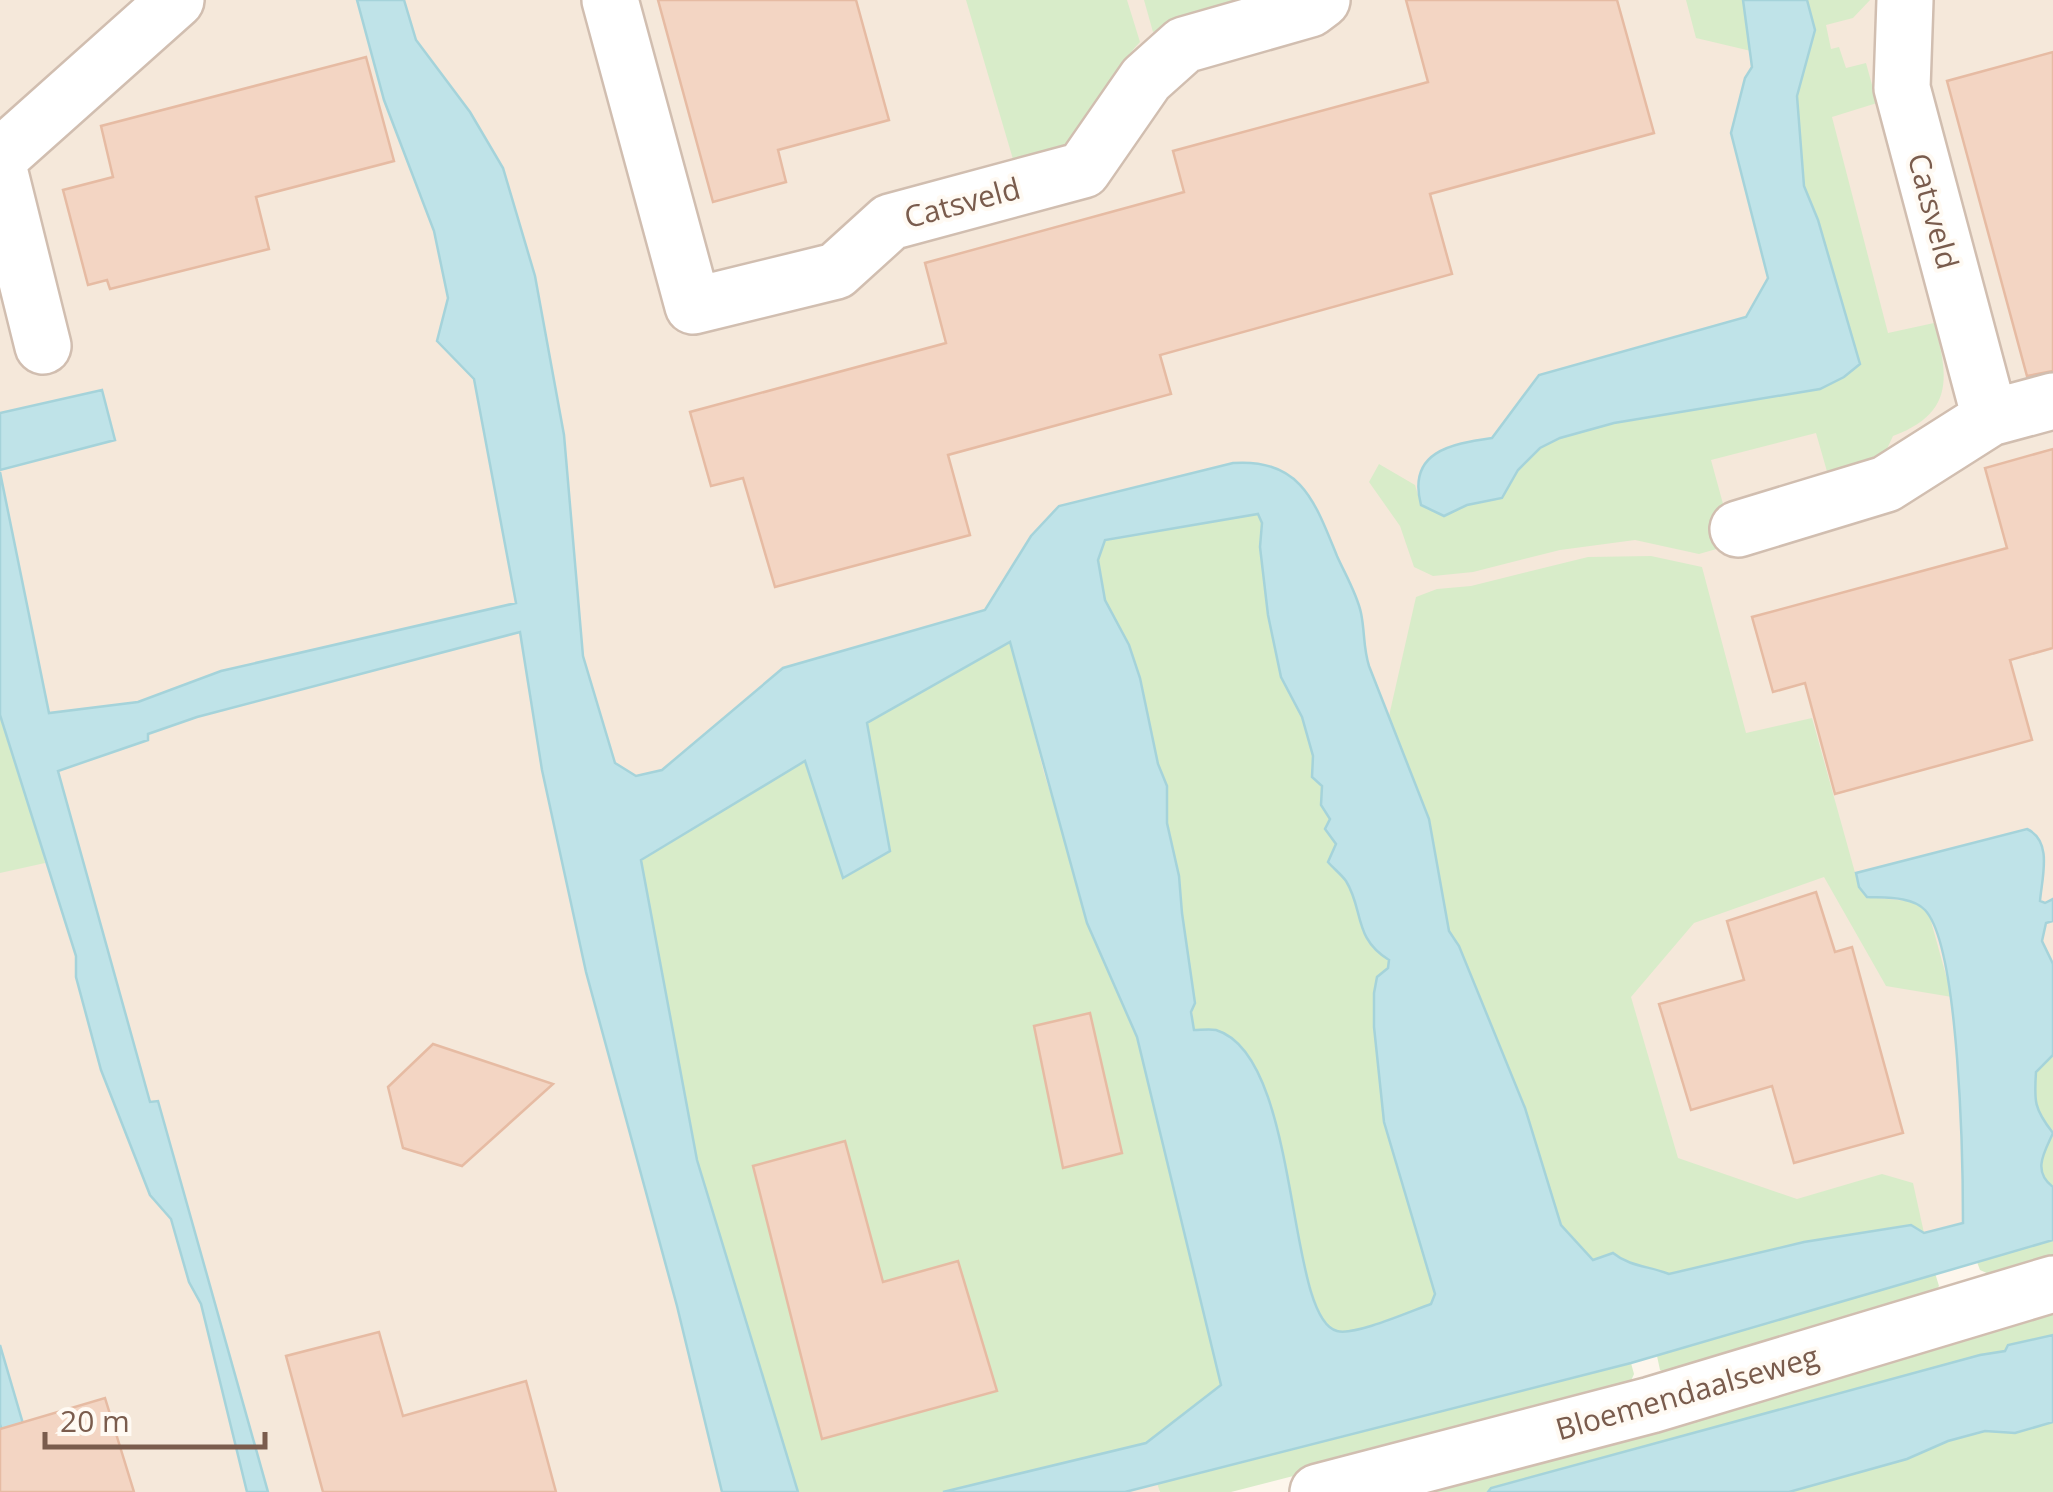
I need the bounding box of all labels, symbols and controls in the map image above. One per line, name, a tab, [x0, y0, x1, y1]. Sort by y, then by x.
street label: Catsveld	[1899, 149, 1969, 273]
street label: Catsveld	[900, 167, 1024, 237]
street label: Bloemendaalseweg	[1551, 1335, 1823, 1449]
scale bar	[45, 1387, 265, 1449]
text: 20 m	[60, 1400, 130, 1441]

